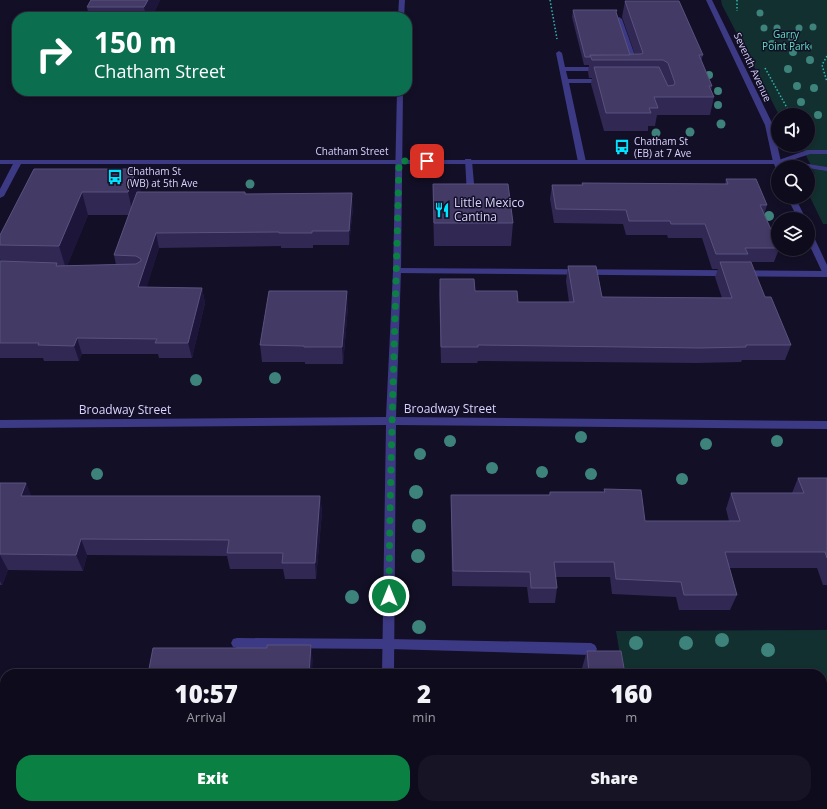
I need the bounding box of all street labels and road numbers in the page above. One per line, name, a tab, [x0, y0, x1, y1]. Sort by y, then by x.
street label: Seventh Avenue	[731, 30, 775, 104]
street label: Chatham Street	[315, 144, 389, 158]
street label: Broadway Street	[404, 400, 496, 417]
street label: Broadway Street	[79, 401, 171, 418]

